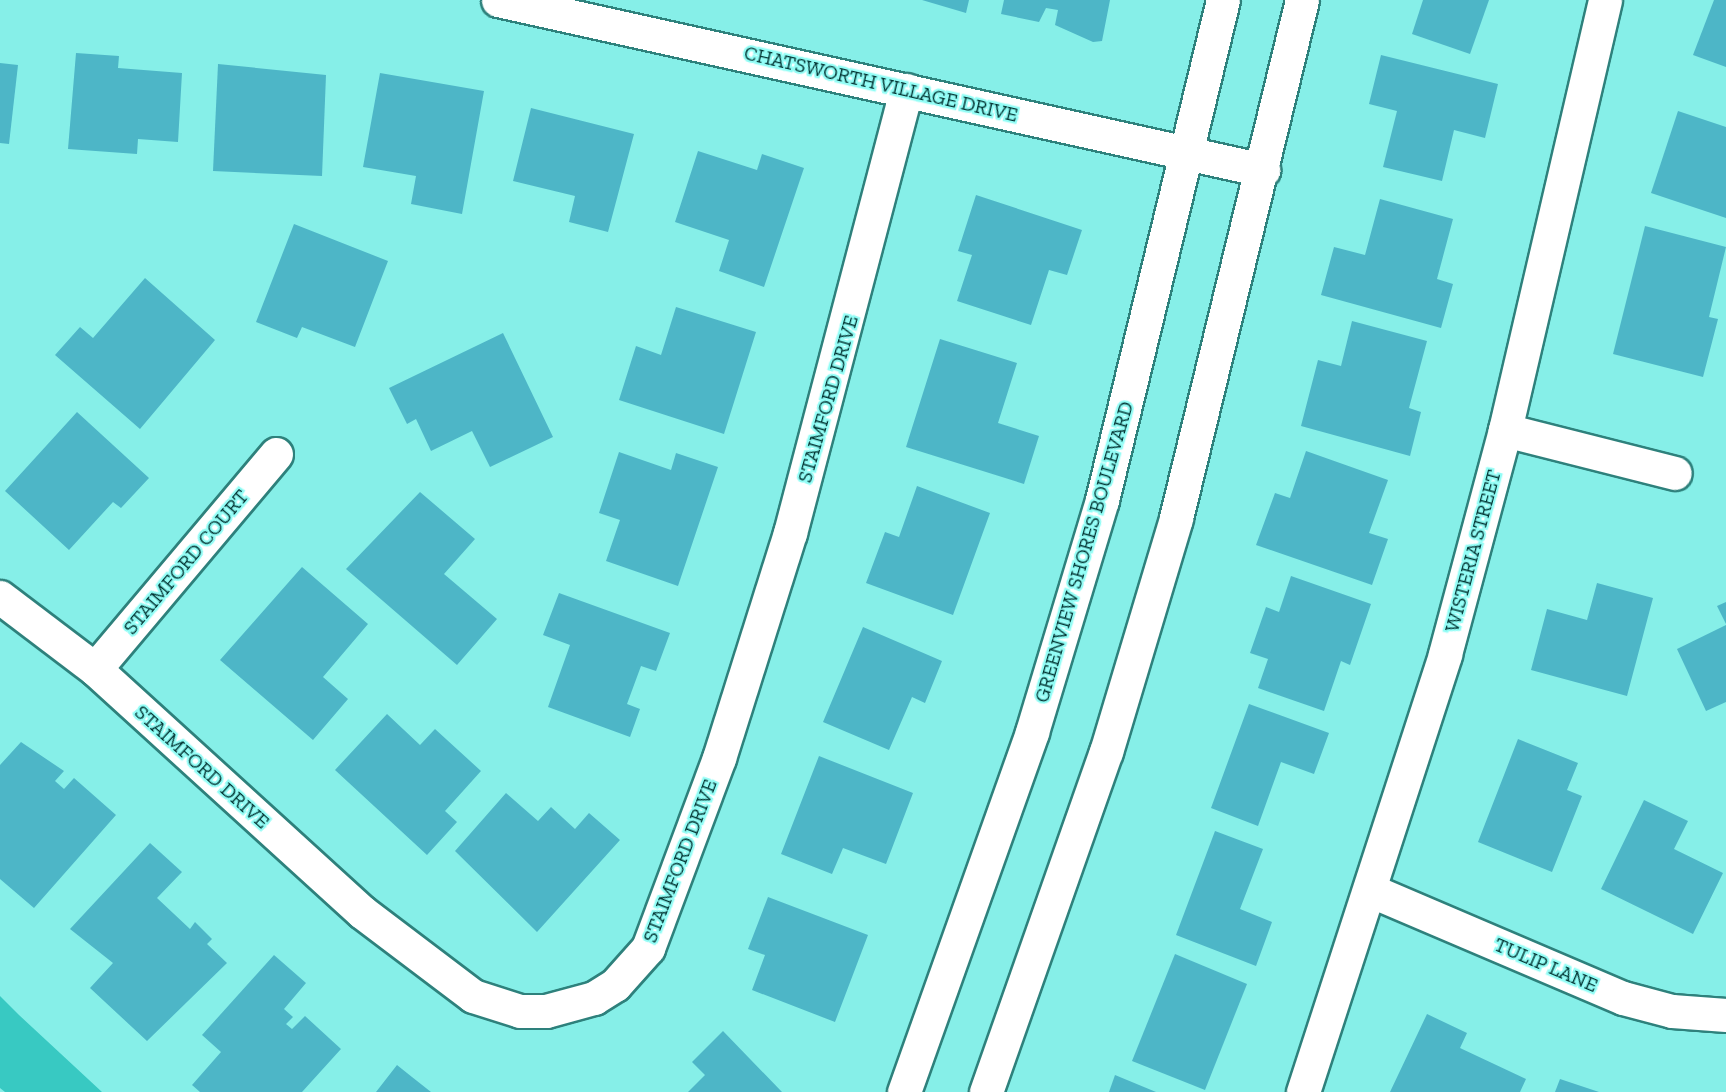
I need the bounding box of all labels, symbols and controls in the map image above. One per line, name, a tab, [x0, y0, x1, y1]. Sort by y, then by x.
street label: CHATSWORTH VILLAGE DRIVE	[742, 41, 1020, 127]
street label: STAIMFORD DRIVE	[793, 313, 863, 485]
street label: GREENVIEW SHORES BOULEVARD	[1029, 399, 1139, 705]
street label: WISTERIA STREET	[1440, 467, 1506, 635]
street label: STAIMFORD COURT	[118, 485, 254, 639]
street label: STAIMFORD DRIVE	[130, 700, 274, 834]
street label: STAIMFORD DRIVE	[638, 776, 722, 946]
street label: TULIP LANE	[1490, 932, 1602, 998]

